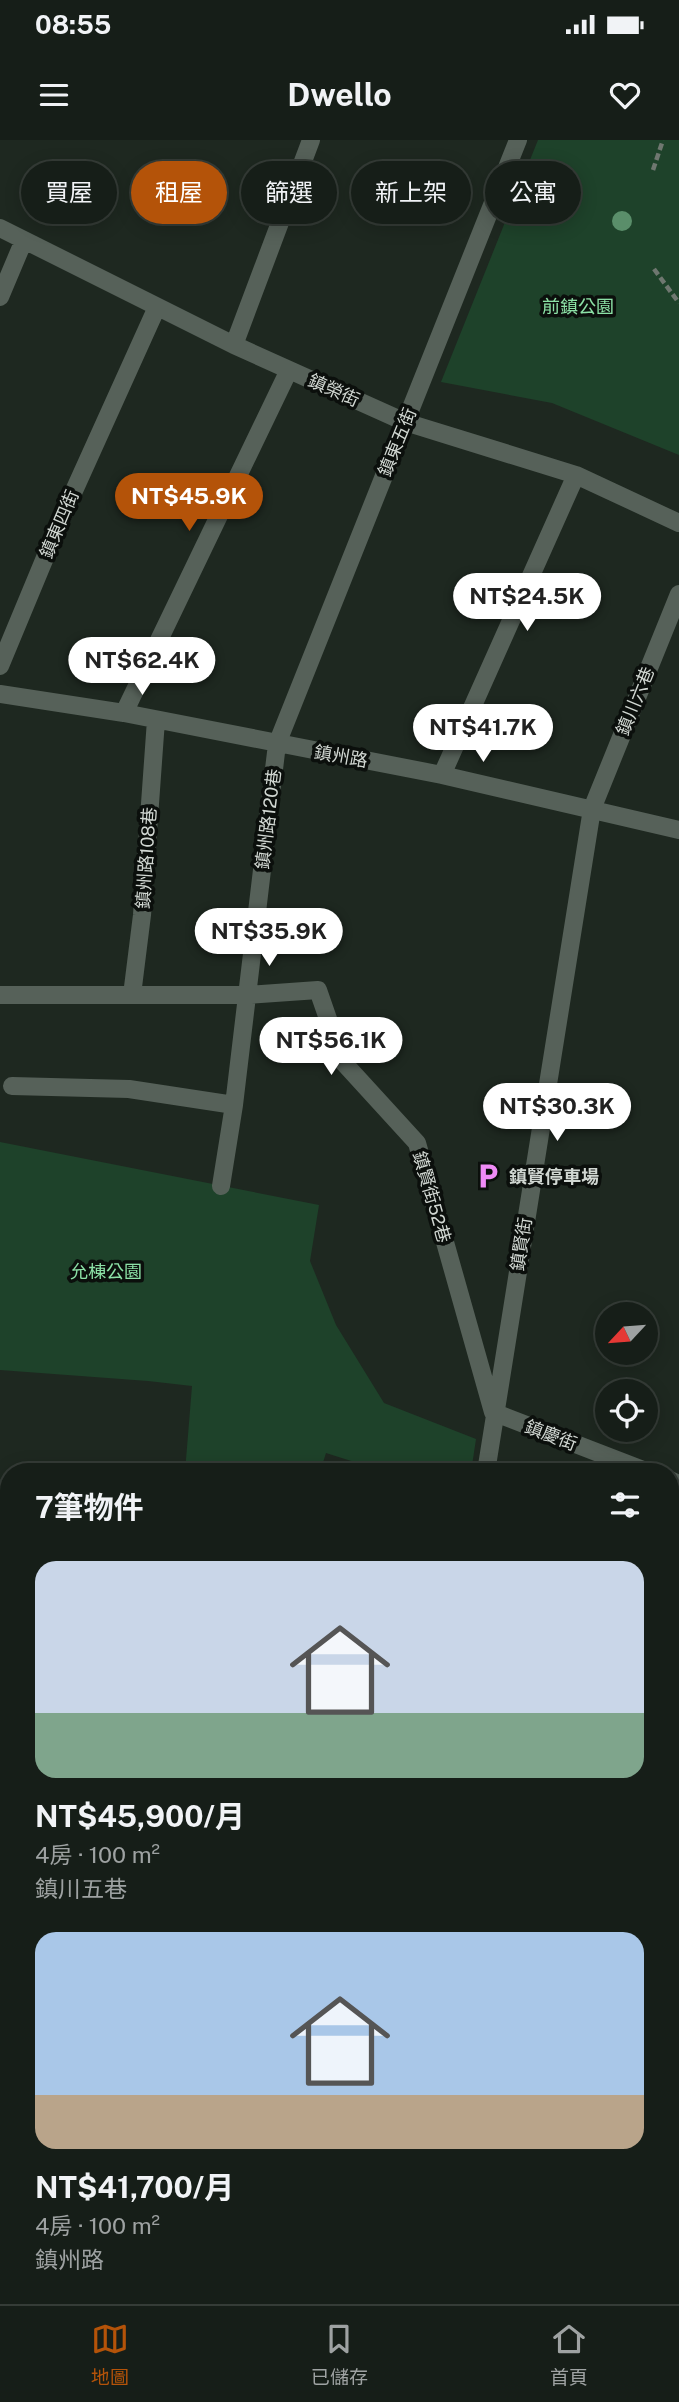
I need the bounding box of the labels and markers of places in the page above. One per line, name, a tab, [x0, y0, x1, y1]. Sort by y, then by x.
pin: NT$45.9K	[117, 474, 261, 533]
pin: NT$24.5K	[455, 574, 599, 633]
pin: NT$62.4K	[70, 638, 214, 697]
pin: NT$41.7K	[411, 704, 555, 764]
pin: NT$35.9K	[197, 908, 341, 968]
pin: NT$56.1K	[259, 1018, 403, 1077]
pin: NT$30.3K	[485, 1084, 629, 1143]
parking icon: 鎮賢停車場	[473, 1161, 503, 1191]
place label: 鎮賢停車場	[509, 1166, 599, 1187]

